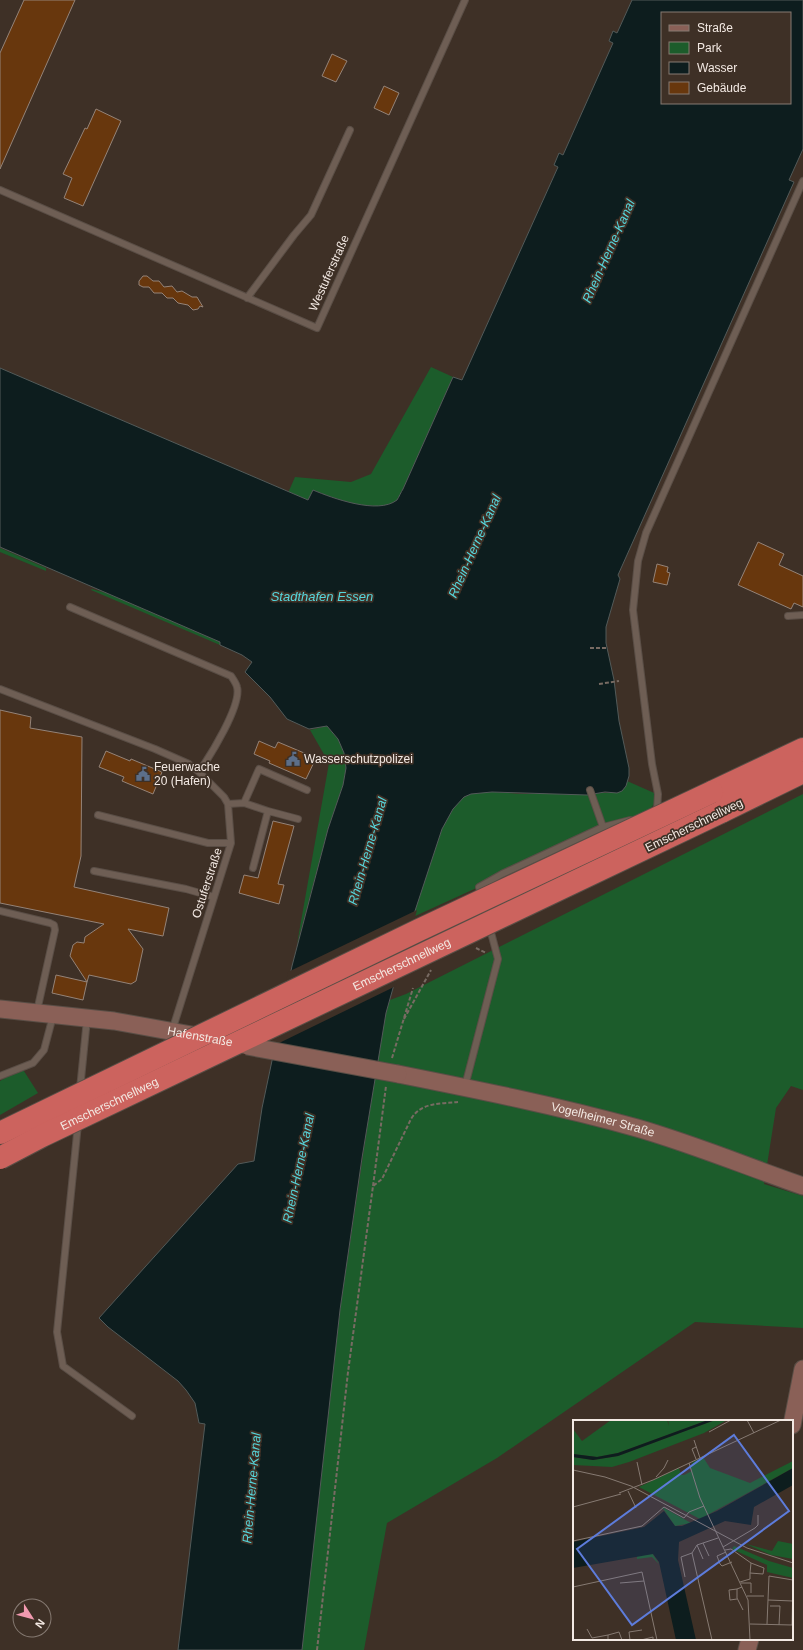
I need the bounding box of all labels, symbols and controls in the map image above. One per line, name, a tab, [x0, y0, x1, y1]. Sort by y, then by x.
legend	[661, 12, 791, 104]
text: Straße	[697, 21, 733, 35]
text: Park	[697, 41, 723, 55]
text: Wasser	[697, 61, 737, 75]
text: Gebäude	[697, 81, 747, 95]
water label: Rhein-Herne-Kanal	[579, 196, 638, 305]
street label: Westuferstraße	[306, 232, 352, 313]
water label: Rhein-Herne-Kanal	[445, 491, 504, 600]
water label: Stadthafen Essen	[271, 589, 373, 604]
public building icon: Wasserschutzpolizei	[285, 751, 301, 767]
place label: Wasserschutzpolizei	[304, 752, 413, 766]
place label: Feuerwache 20 (Hafen)	[154, 760, 220, 788]
public building icon: Feuerwache 20 (Hafen)	[135, 766, 151, 782]
water label: Rhein-Herne-Kanal	[345, 795, 390, 907]
street label: Emscherschnellweg	[643, 795, 745, 855]
street label: Ostuferstraße	[189, 846, 225, 920]
street label: Emscherschnellweg	[351, 935, 453, 994]
street label: Hafenstraße	[166, 1024, 234, 1049]
street label: Emscherschnellweg	[58, 1075, 161, 1133]
street label: Vogelheimer Straße	[550, 1100, 657, 1140]
water label: Rhein-Herne-Kanal	[280, 1111, 318, 1224]
inset map	[573, 1420, 793, 1640]
water label: Rhein-Herne-Kanal	[239, 1431, 264, 1544]
north arrow	[12, 1598, 52, 1638]
text: N	[33, 1617, 47, 1631]

